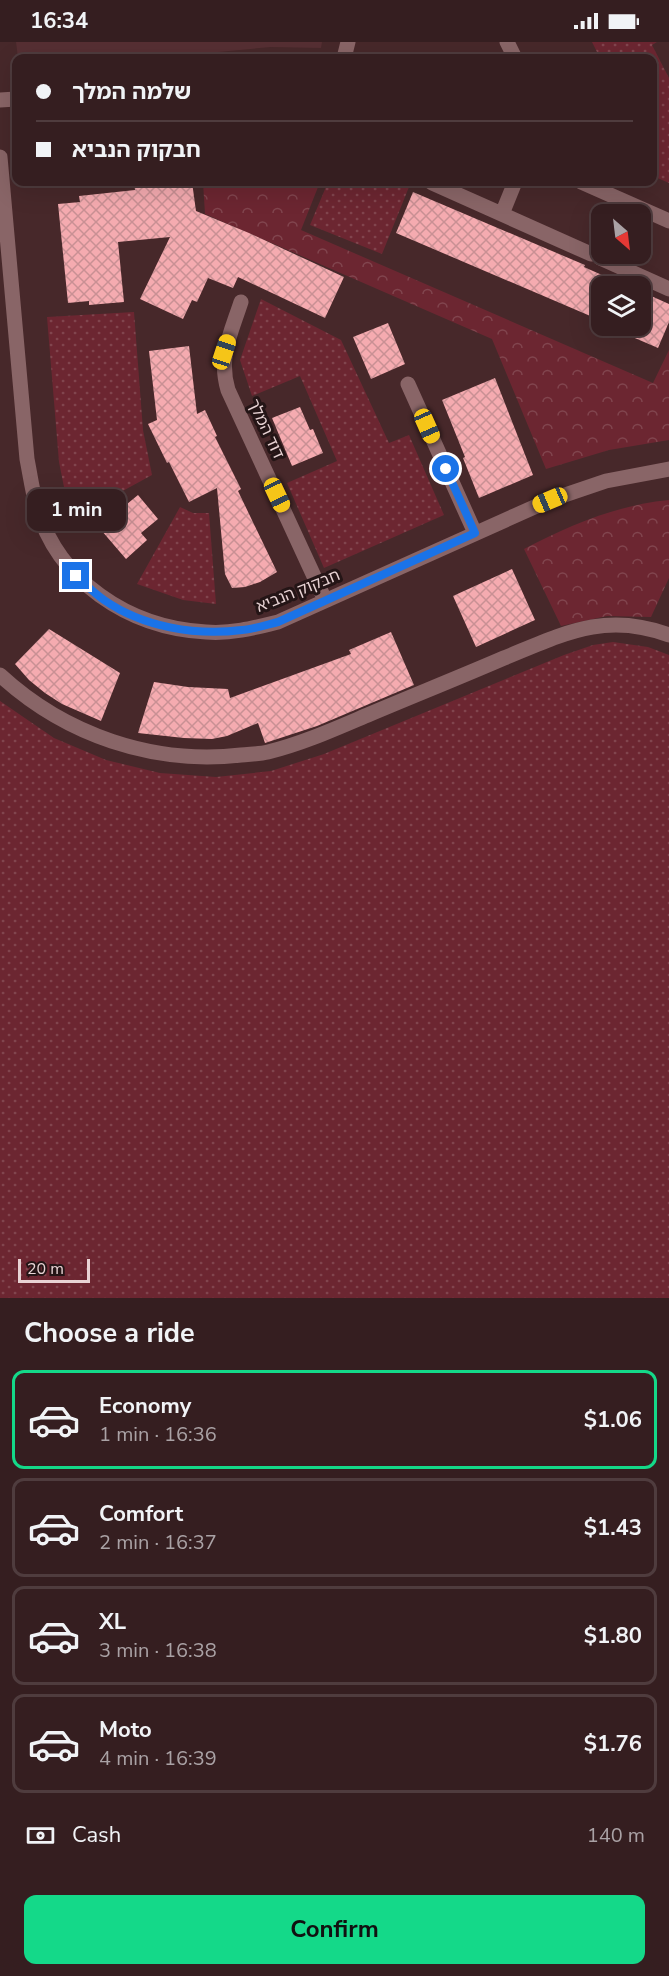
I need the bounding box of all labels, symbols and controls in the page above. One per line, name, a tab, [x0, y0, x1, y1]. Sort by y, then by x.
text: 16:34	[30, 6, 88, 36]
text: שלמה המלך	[72, 77, 191, 107]
text: חבקוק הנביא	[72, 135, 201, 165]
north arrow	[591, 204, 651, 264]
map controls	[591, 204, 651, 336]
button: layers	[591, 276, 651, 336]
car	[210, 332, 238, 372]
street label: דוד המלך	[243, 396, 290, 463]
car	[411, 406, 443, 446]
route start	[432, 455, 459, 482]
car	[261, 475, 293, 515]
car	[530, 485, 570, 515]
callout: 1 min	[26, 489, 125, 531]
text: 1 min	[51, 496, 102, 523]
route end	[62, 562, 89, 589]
street label: חבקוק הנביא	[253, 564, 343, 618]
scale bar	[18, 1256, 90, 1284]
text: 20 m	[27, 1258, 64, 1280]
text: Choose a ride	[24, 1315, 195, 1352]
text: Economy	[99, 1391, 191, 1421]
icon: car	[27, 1393, 81, 1447]
text: $1.06	[584, 1405, 642, 1435]
text: 1 min · 16:36	[99, 1421, 217, 1448]
text: Comfort	[99, 1499, 183, 1529]
icon: car	[27, 1501, 81, 1555]
text: $1.43	[584, 1513, 642, 1543]
text: 2 min · 16:37	[99, 1529, 217, 1556]
text: XL	[99, 1607, 126, 1637]
icon: car	[27, 1609, 81, 1663]
text: $1.80	[584, 1621, 642, 1651]
text: 3 min · 16:38	[99, 1637, 217, 1664]
text: Moto	[99, 1715, 152, 1745]
icon: car	[27, 1717, 81, 1771]
text: $1.76	[584, 1729, 642, 1759]
text: 4 min · 16:39	[99, 1745, 217, 1772]
icon: cash	[24, 1819, 57, 1852]
text: Cash	[72, 1820, 121, 1850]
text: 140 m	[587, 1822, 645, 1849]
button: Confirm	[24, 1895, 645, 1964]

